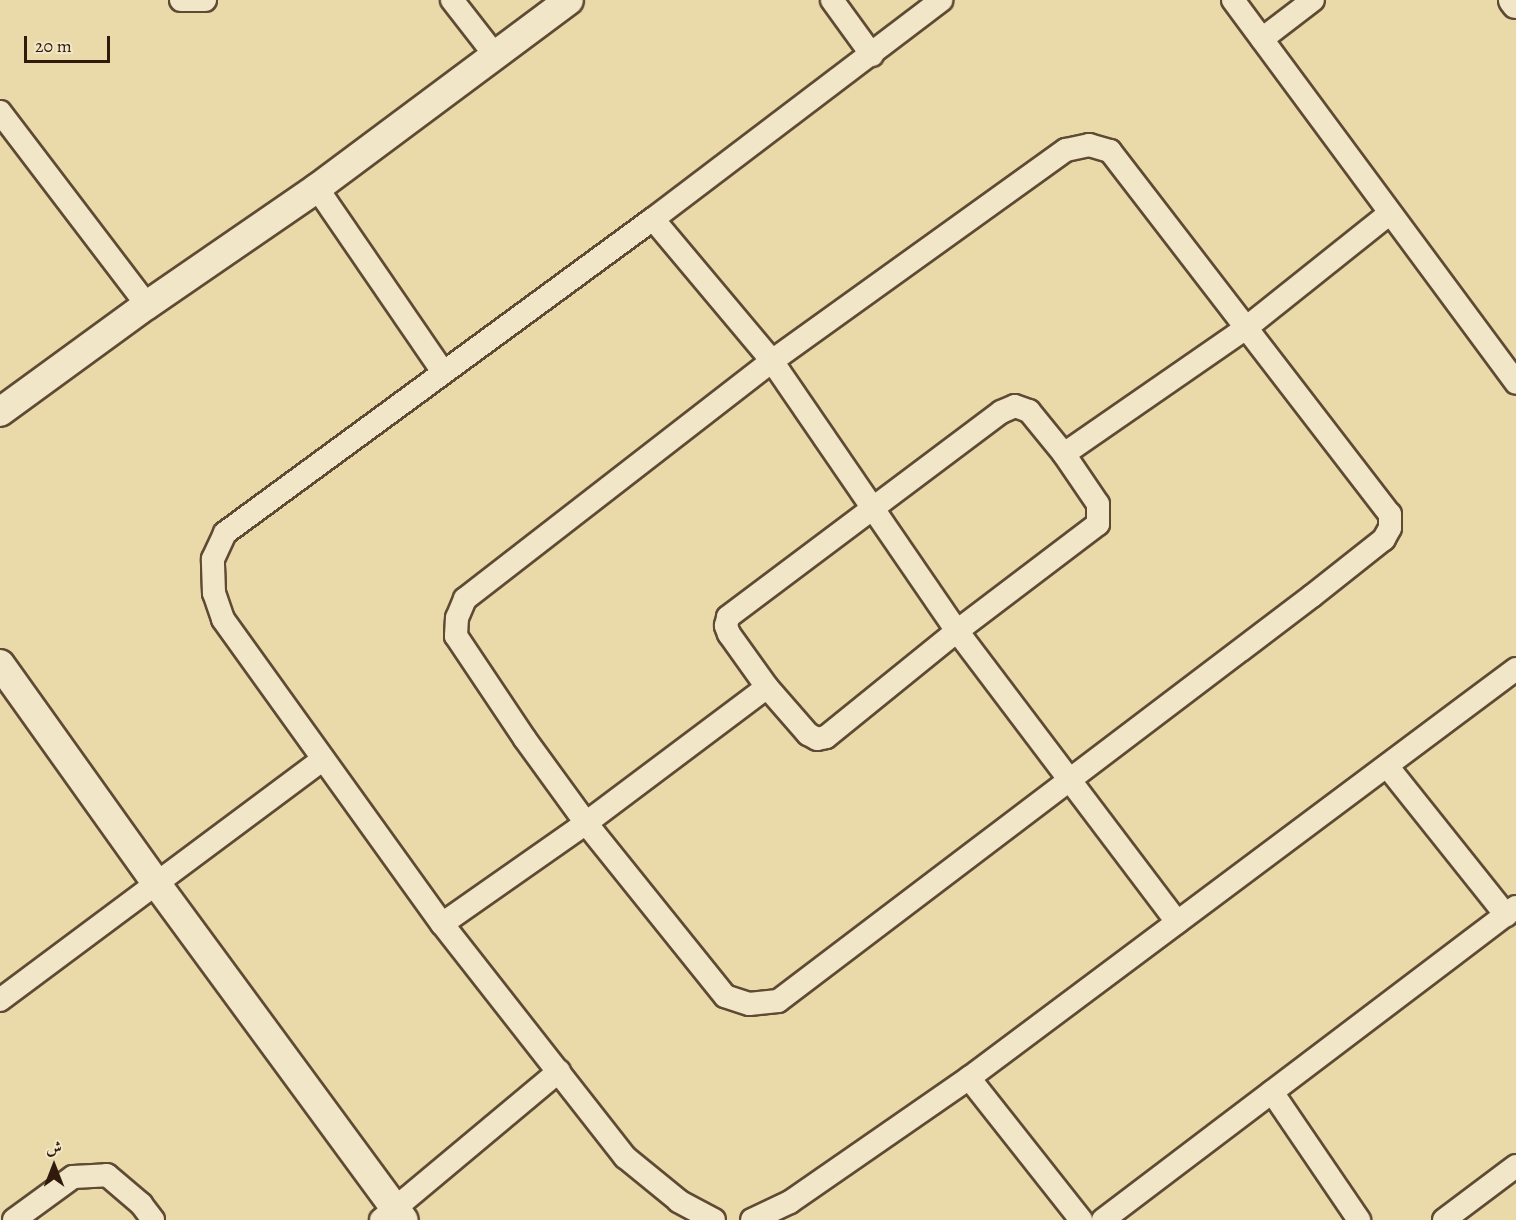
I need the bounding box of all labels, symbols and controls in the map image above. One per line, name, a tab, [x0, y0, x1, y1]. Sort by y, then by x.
scale bar	[27, 24, 112, 62]
text: 20 m	[35, 34, 72, 58]
north arrow	[24, 1136, 84, 1196]
text: ش	[46, 1137, 62, 1159]

